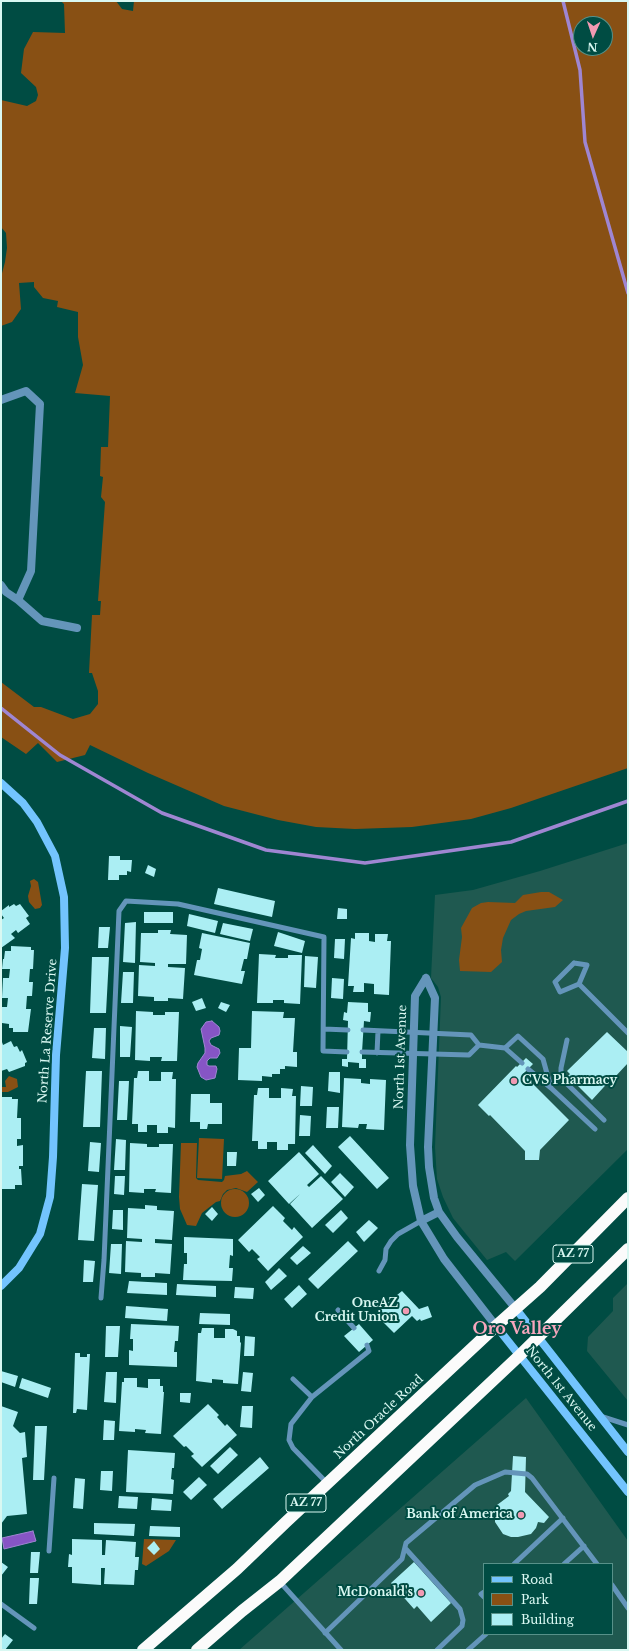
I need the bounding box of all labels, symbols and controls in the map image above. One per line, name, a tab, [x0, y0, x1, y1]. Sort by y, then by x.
north arrow	[573, 16, 613, 56]
text: N	[587, 40, 598, 54]
street label: North La Reserve Drive	[36, 958, 60, 1104]
street label: North 1st Avenue	[392, 1004, 410, 1110]
place label: CVS Pharmacy	[522, 1074, 617, 1088]
marker: CVS Pharmacy	[509, 1076, 519, 1086]
road number: AZ 77	[553, 1245, 593, 1263]
place label: OneAZ Credit Union	[315, 1297, 398, 1325]
marker: OneAZ Credit Union	[401, 1306, 411, 1316]
district label: Oro Valley	[472, 1319, 562, 1339]
street label: North 1st Avenue	[522, 1344, 600, 1434]
street label: North Oracle Road	[331, 1372, 427, 1462]
road number: AZ 77	[286, 1494, 326, 1512]
place label: Bank of America	[406, 1508, 513, 1522]
marker: Bank of America	[516, 1510, 526, 1520]
legend	[483, 1563, 613, 1635]
text: Road	[521, 1572, 553, 1587]
place label: McDonald's	[338, 1586, 413, 1600]
marker: McDonald's	[416, 1588, 426, 1598]
text: Park	[521, 1592, 549, 1607]
text: Building	[521, 1612, 574, 1627]

